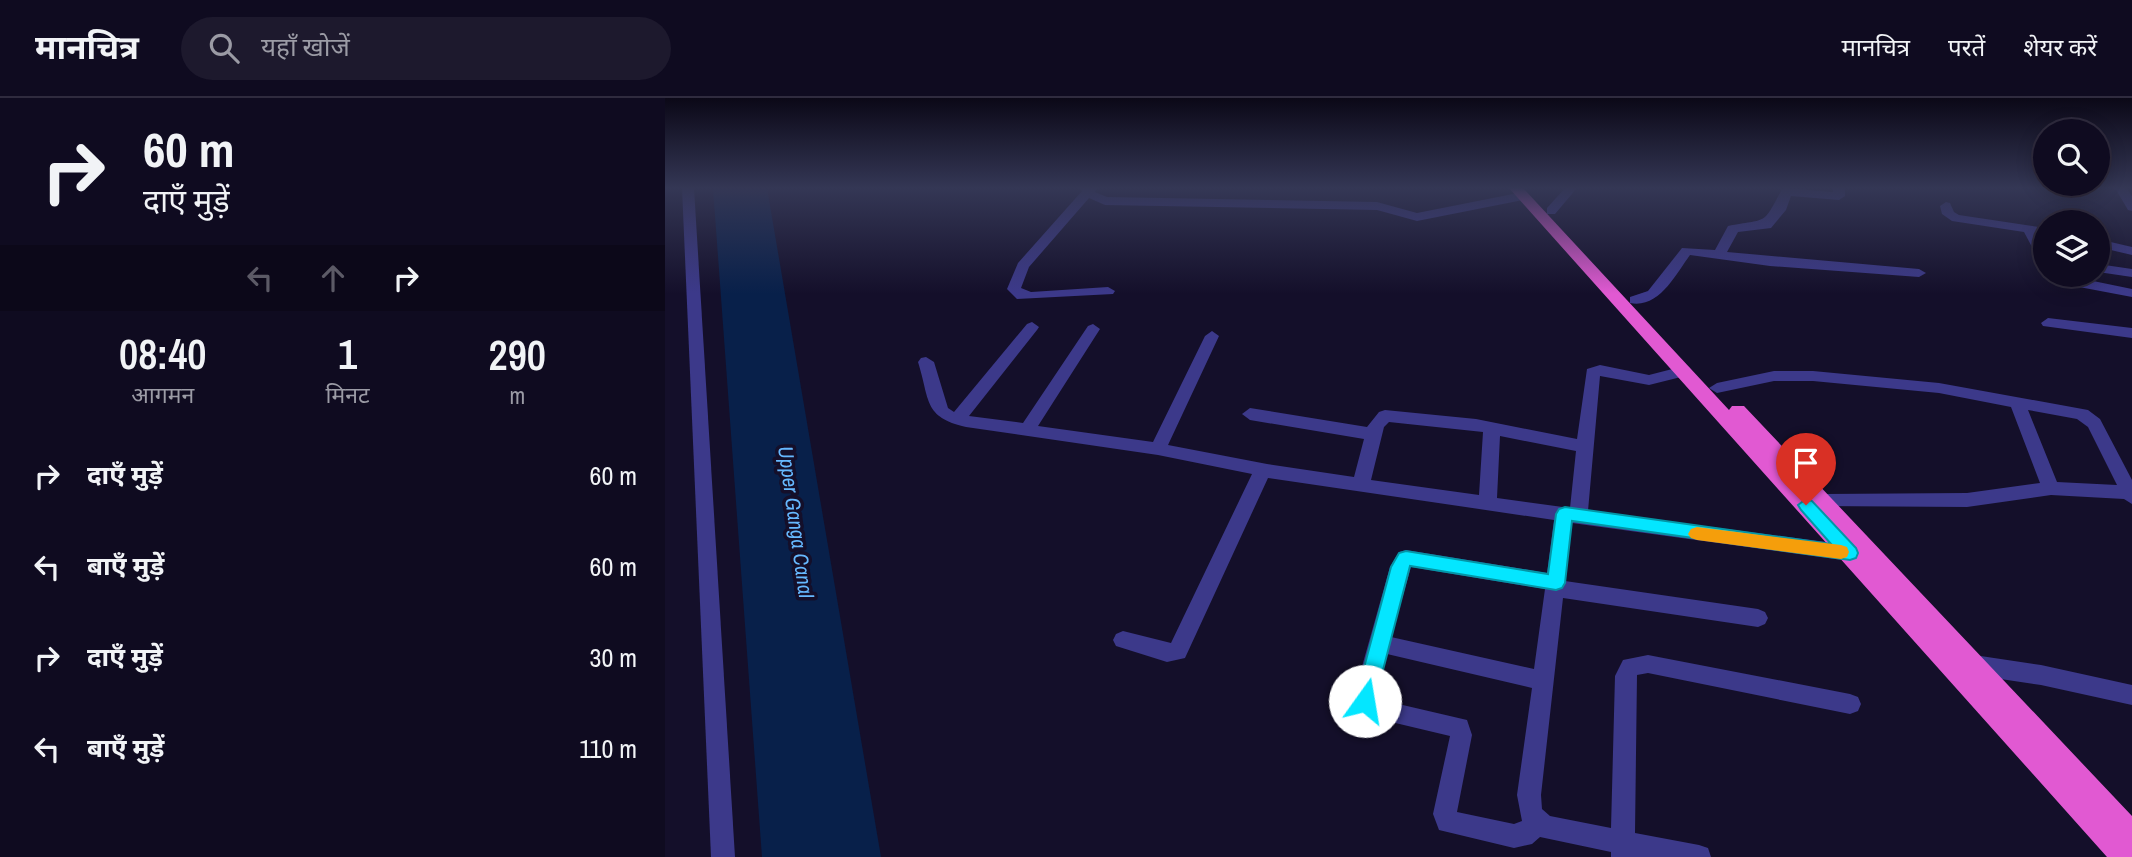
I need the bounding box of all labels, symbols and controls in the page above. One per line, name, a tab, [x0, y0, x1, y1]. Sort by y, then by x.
search box	[181, 17, 671, 80]
text: मानचित्र	[35, 25, 139, 69]
icon: search	[205, 29, 243, 67]
text: यहाँ खोजें	[261, 29, 350, 64]
text: मानचित्र	[1841, 31, 1910, 63]
text: परतें	[1948, 31, 1985, 63]
text: शेयर करें	[2023, 31, 2097, 63]
text: 60 m	[143, 116, 235, 182]
map controls	[2033, 119, 2110, 287]
button: search	[2033, 119, 2110, 196]
icon: right	[28, 126, 119, 217]
text: दाएँ मुड़ें	[143, 179, 230, 222]
button: layers	[2033, 210, 2110, 287]
icon: left	[241, 259, 279, 297]
icon: ahead	[314, 259, 352, 297]
icon: right	[387, 259, 425, 297]
text: 08:40	[119, 326, 206, 382]
text: 1	[338, 326, 357, 382]
text: 290	[489, 327, 546, 383]
text: आगमन	[131, 379, 194, 410]
text: मिनट	[325, 379, 370, 410]
text: m	[509, 380, 525, 411]
pin	[1776, 433, 1836, 505]
water label: Upper Ganga Canal	[771, 444, 821, 601]
icon: arrive	[1787, 444, 1825, 482]
icon: right	[28, 457, 66, 495]
text: दाएँ मुड़ें	[87, 457, 163, 492]
text: 60 m	[590, 458, 637, 493]
icon: left	[28, 548, 66, 586]
text: बाएँ मुड़ें	[87, 548, 164, 583]
text: 60 m	[590, 549, 637, 584]
icon: right	[28, 639, 66, 677]
text: दाएँ मुड़ें	[87, 639, 163, 674]
text: 30 m	[590, 640, 637, 675]
position arrow	[1328, 664, 1402, 738]
icon: left	[28, 730, 66, 768]
text: बाएँ मुड़ें	[87, 730, 164, 765]
text: 110 m	[579, 731, 637, 766]

